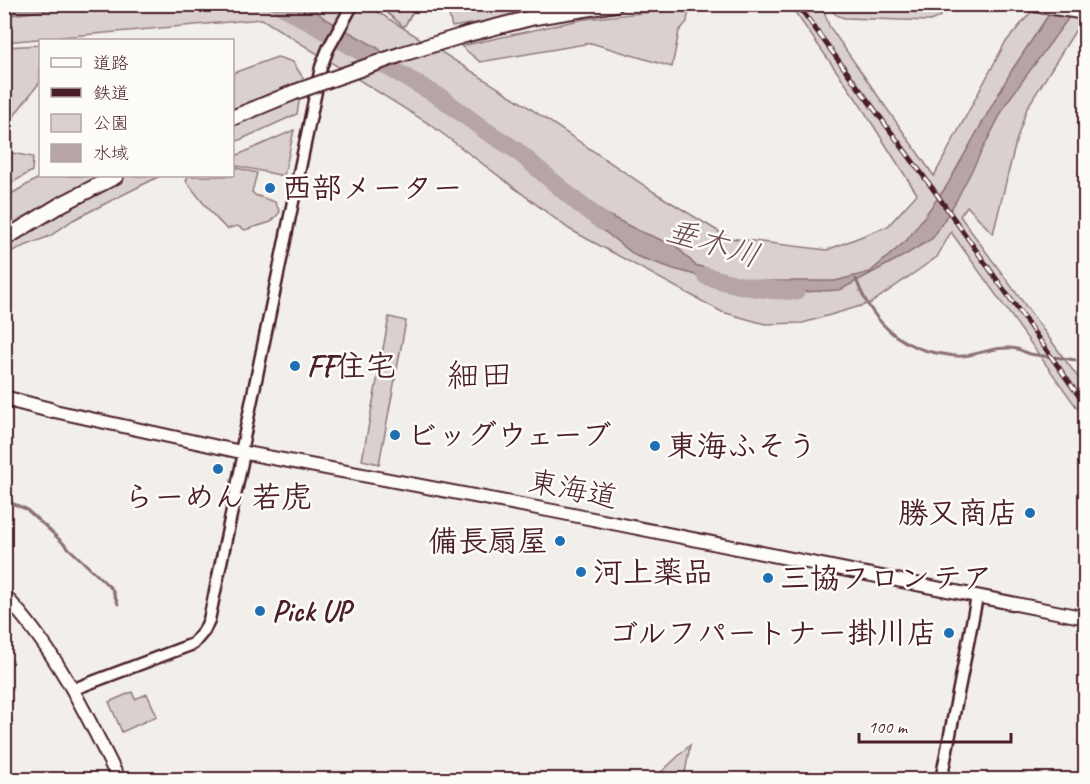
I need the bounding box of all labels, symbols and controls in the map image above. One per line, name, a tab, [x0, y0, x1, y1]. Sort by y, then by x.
legend	[39, 39, 234, 177]
text: 道路	[93, 52, 129, 74]
text: 鉄道	[93, 82, 129, 104]
text: 公園	[93, 112, 129, 134]
text: 水域	[93, 142, 129, 164]
place label: 西部メーター	[282, 169, 463, 207]
marker: 西部メーター	[263, 181, 277, 195]
water label: 垂木川	[661, 209, 765, 277]
place label: FF住宅	[307, 347, 396, 385]
district label: 細田	[447, 354, 513, 396]
marker: FF住宅	[288, 359, 302, 373]
place label: ビッグウェーブ	[407, 416, 612, 454]
place label: 東海ふそう	[667, 427, 817, 465]
marker: ビッグウェーブ	[388, 428, 402, 442]
marker: 東海ふそう	[648, 439, 662, 453]
marker: らーめん 若虎	[211, 462, 225, 476]
street label: 東海道	[525, 462, 621, 516]
place label: らーめん 若虎	[124, 478, 312, 516]
place label: 勝又商店	[898, 494, 1018, 532]
marker: 勝又商店	[1023, 506, 1037, 520]
place label: 備長扇屋	[428, 522, 548, 560]
marker: 備長扇屋	[553, 534, 567, 548]
place label: 河上薬品	[593, 553, 713, 591]
place label: 三協フロンテア	[780, 559, 992, 597]
marker: 河上薬品	[574, 565, 588, 579]
marker: 三協フロンテア	[761, 571, 775, 585]
place label: Pick UP	[272, 592, 355, 630]
marker: Pick UP	[253, 604, 267, 618]
place label: ゴルフパートナー掛川店	[608, 614, 937, 652]
marker: ゴルフパートナー掛川店	[942, 626, 956, 640]
scale bar	[859, 706, 1010, 744]
text: 100 m	[868, 716, 909, 738]

